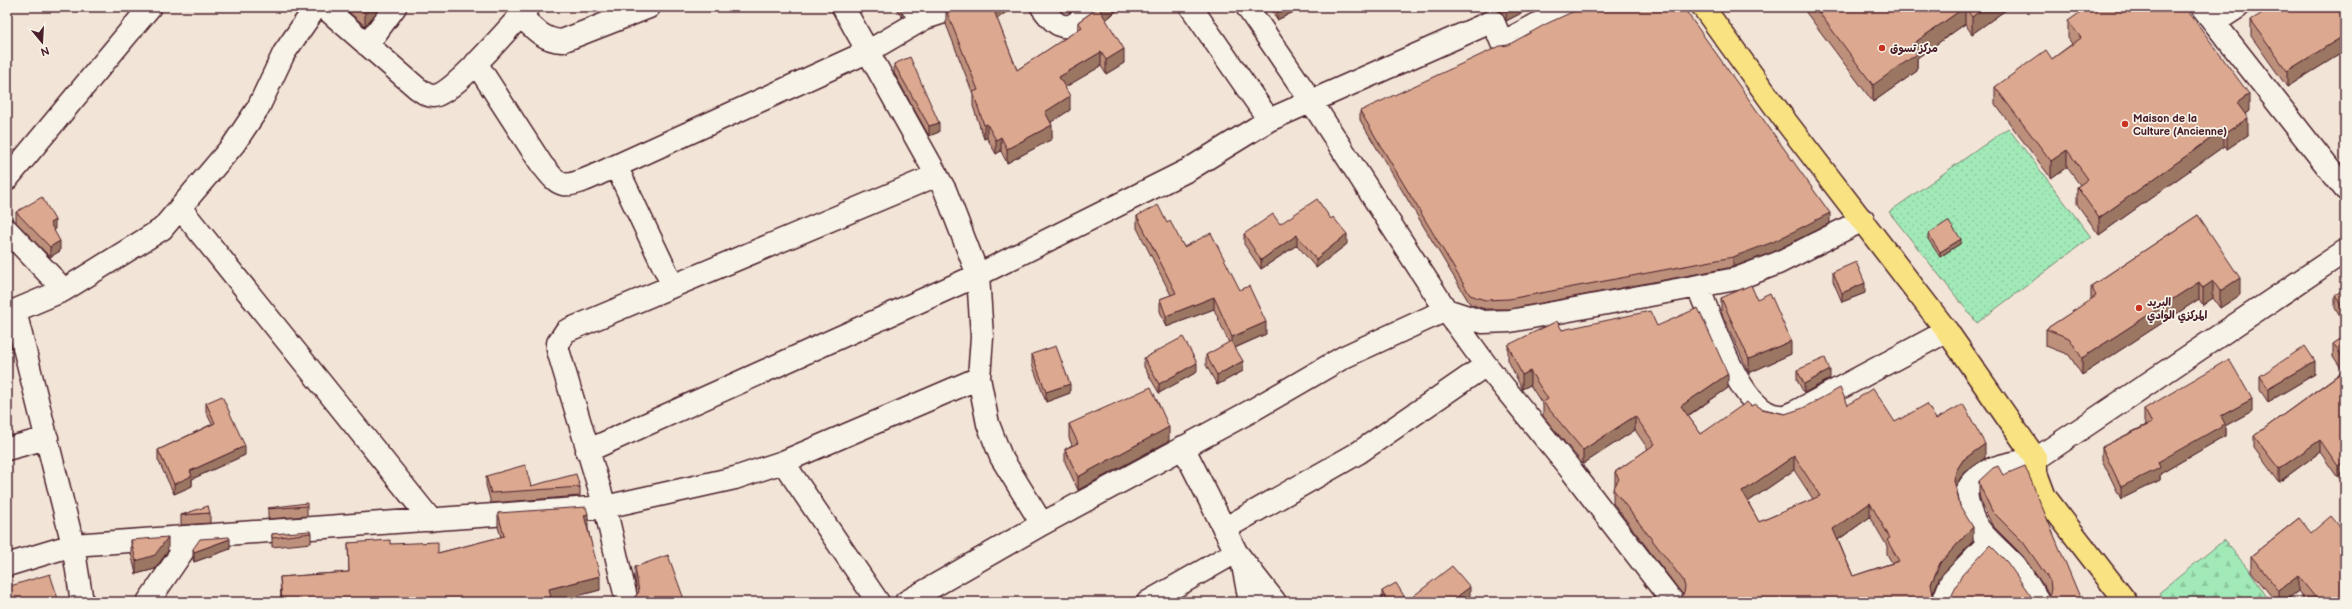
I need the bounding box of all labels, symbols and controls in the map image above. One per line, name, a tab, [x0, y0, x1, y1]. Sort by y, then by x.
north arrow	[22, 22, 62, 62]
place label: مركز تسوق	[1890, 42, 1938, 56]
marker: مركز تسوق	[1877, 43, 1887, 53]
text: N	[39, 44, 51, 58]
place label: Maison de la Culture (Ancienne)	[2133, 112, 2227, 138]
marker: Maison de la Culture (Ancienne)	[2120, 119, 2130, 129]
place label: البريد المركزي الوادي	[2147, 296, 2208, 324]
marker: البريد المركزي الوادي	[2134, 303, 2144, 313]

